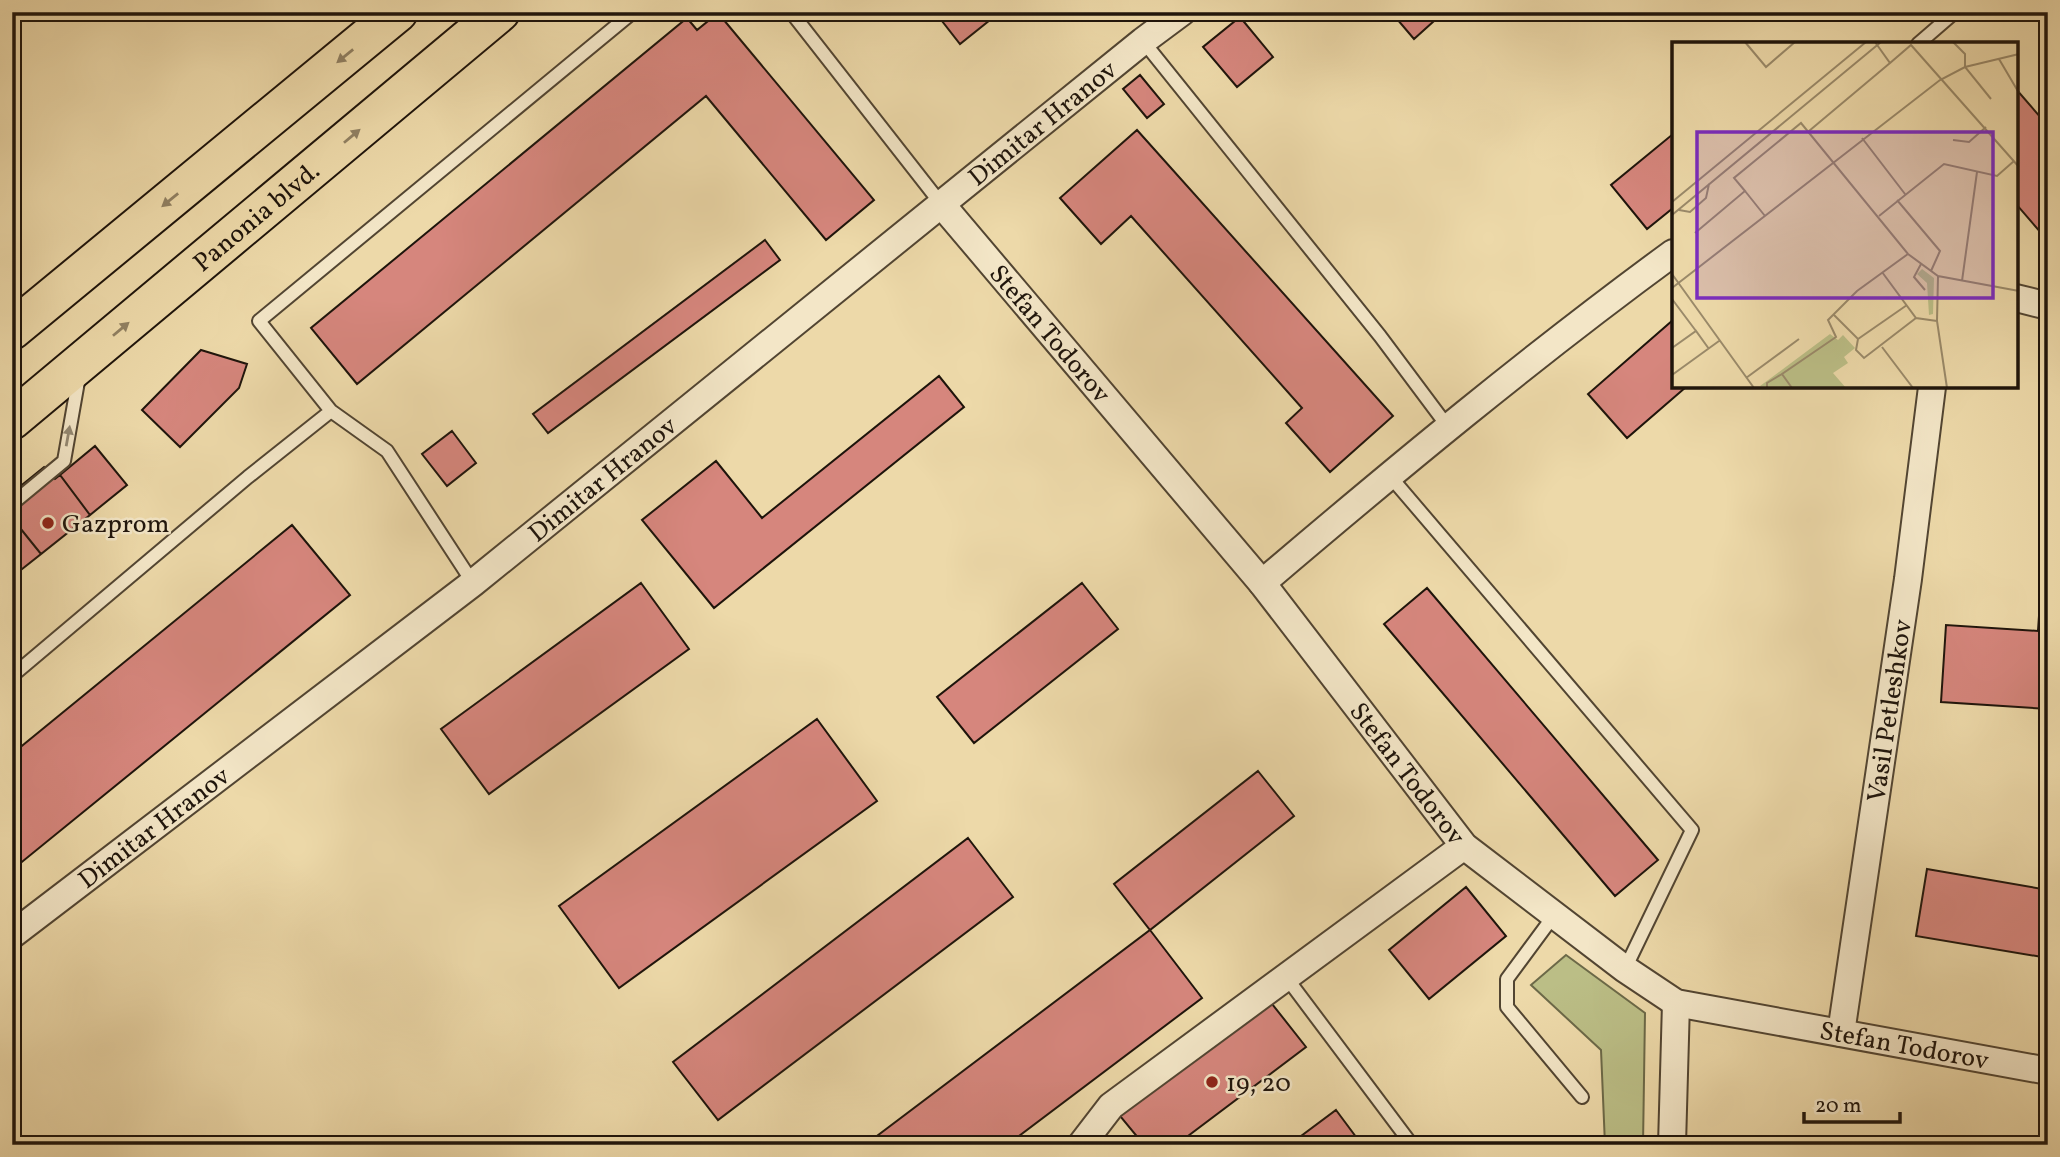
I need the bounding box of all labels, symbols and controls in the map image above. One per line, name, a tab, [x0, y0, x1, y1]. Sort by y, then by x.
inset map	[1672, 42, 2018, 388]
one-way arrow	[337, 48, 355, 63]
street label: Dimitar Hranov	[961, 53, 1126, 195]
one-way arrow	[343, 129, 360, 144]
street label: Panonia blvd.	[186, 154, 328, 281]
one-way arrow	[161, 193, 179, 208]
street label: Stefan Todorov	[980, 257, 1118, 412]
one-way arrow	[112, 322, 129, 337]
street label: Dimitar Hranov	[521, 409, 686, 551]
one-way arrow	[63, 425, 74, 447]
place label: Gazprom	[62, 507, 170, 543]
marker: Gazprom	[40, 515, 56, 531]
street label: Vasil Petleshkov	[1859, 617, 1922, 805]
street label: Stefan Todorov	[1340, 695, 1473, 853]
street label: Dimitar Hranov	[71, 759, 238, 898]
street label: Stefan Todorov	[1817, 1014, 1992, 1080]
place label: 19, 20	[1226, 1066, 1291, 1102]
marker: 19, 20	[1204, 1074, 1220, 1090]
scale bar	[1804, 1080, 1901, 1124]
text: 20 m	[1815, 1092, 1861, 1121]

